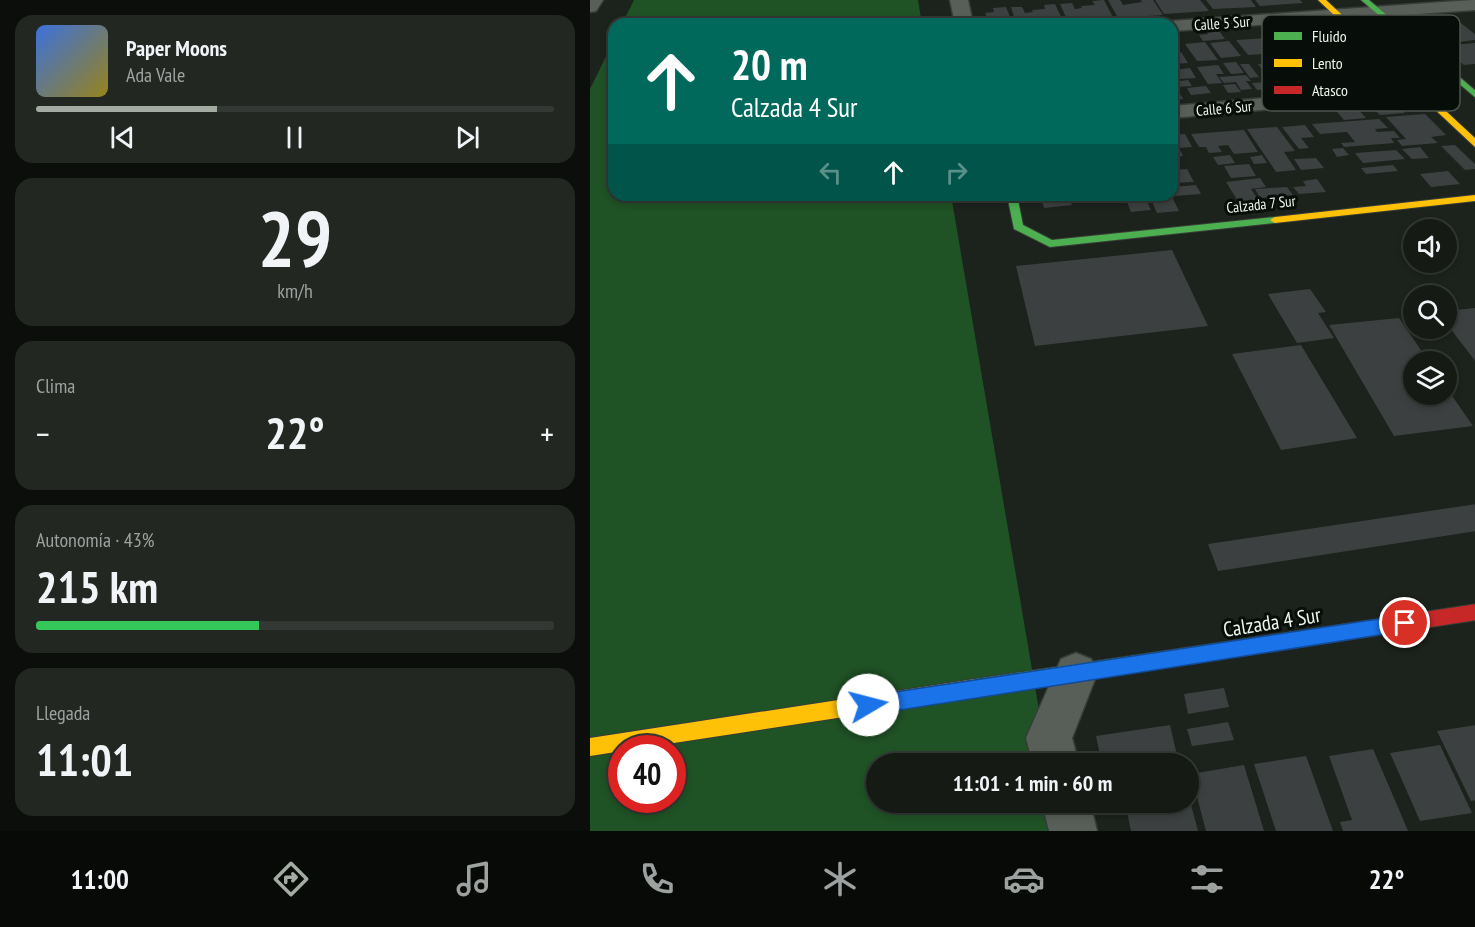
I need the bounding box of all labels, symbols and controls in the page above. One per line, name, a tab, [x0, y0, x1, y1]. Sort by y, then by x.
street label: Calle 5 Sur	[1193, 12, 1251, 34]
legend	[1262, 15, 1460, 111]
text: Fluido	[1312, 26, 1347, 46]
text: Paper Moons	[126, 34, 227, 62]
text: 20 m	[731, 37, 808, 92]
icon: ahead	[632, 42, 710, 120]
text: Lento	[1312, 53, 1343, 73]
text: Ada Vale	[126, 62, 185, 88]
text: Atasco	[1312, 80, 1348, 100]
text: Calzada 4 Sur	[731, 90, 857, 124]
street label: Calle 6 Sur	[1195, 96, 1254, 120]
icon: previous	[106, 121, 139, 154]
icon: pause	[278, 121, 311, 154]
icon: next	[451, 121, 484, 154]
icon: left	[814, 156, 847, 189]
icon: ahead	[877, 156, 910, 189]
icon: right	[940, 156, 973, 189]
text: 29	[258, 188, 332, 289]
street label: Calzada 7 Sur	[1225, 191, 1297, 217]
map controls	[1403, 219, 1457, 405]
button: sound	[1403, 219, 1457, 273]
text: km/h	[277, 278, 313, 304]
button: search	[1403, 285, 1457, 339]
button: layers	[1403, 351, 1457, 405]
text: Clima	[36, 373, 75, 399]
text: 22°	[265, 403, 325, 461]
text: −	[36, 412, 50, 455]
text: +	[540, 412, 554, 455]
text: Autonomía · 43%	[36, 527, 154, 553]
text: 215 km	[36, 557, 158, 615]
pin	[1379, 597, 1430, 648]
street label: Calzada 4 Sur	[1221, 601, 1323, 643]
icon: arrive	[1388, 606, 1421, 639]
position arrow	[836, 673, 900, 737]
text: Llegada	[36, 700, 90, 726]
text: 11:01	[36, 730, 133, 788]
speed limit sign: 40	[608, 735, 686, 813]
text: 11:01 · 1 min · 60 m	[953, 769, 1112, 797]
icon: directions	[270, 858, 312, 900]
icon: music	[453, 858, 495, 900]
icon: phone	[636, 858, 678, 900]
icon: climate	[819, 858, 861, 900]
icon: car	[1003, 858, 1045, 900]
icon: filters	[1186, 858, 1228, 900]
text: 11:00	[71, 862, 129, 896]
text: 22°	[1369, 862, 1404, 896]

